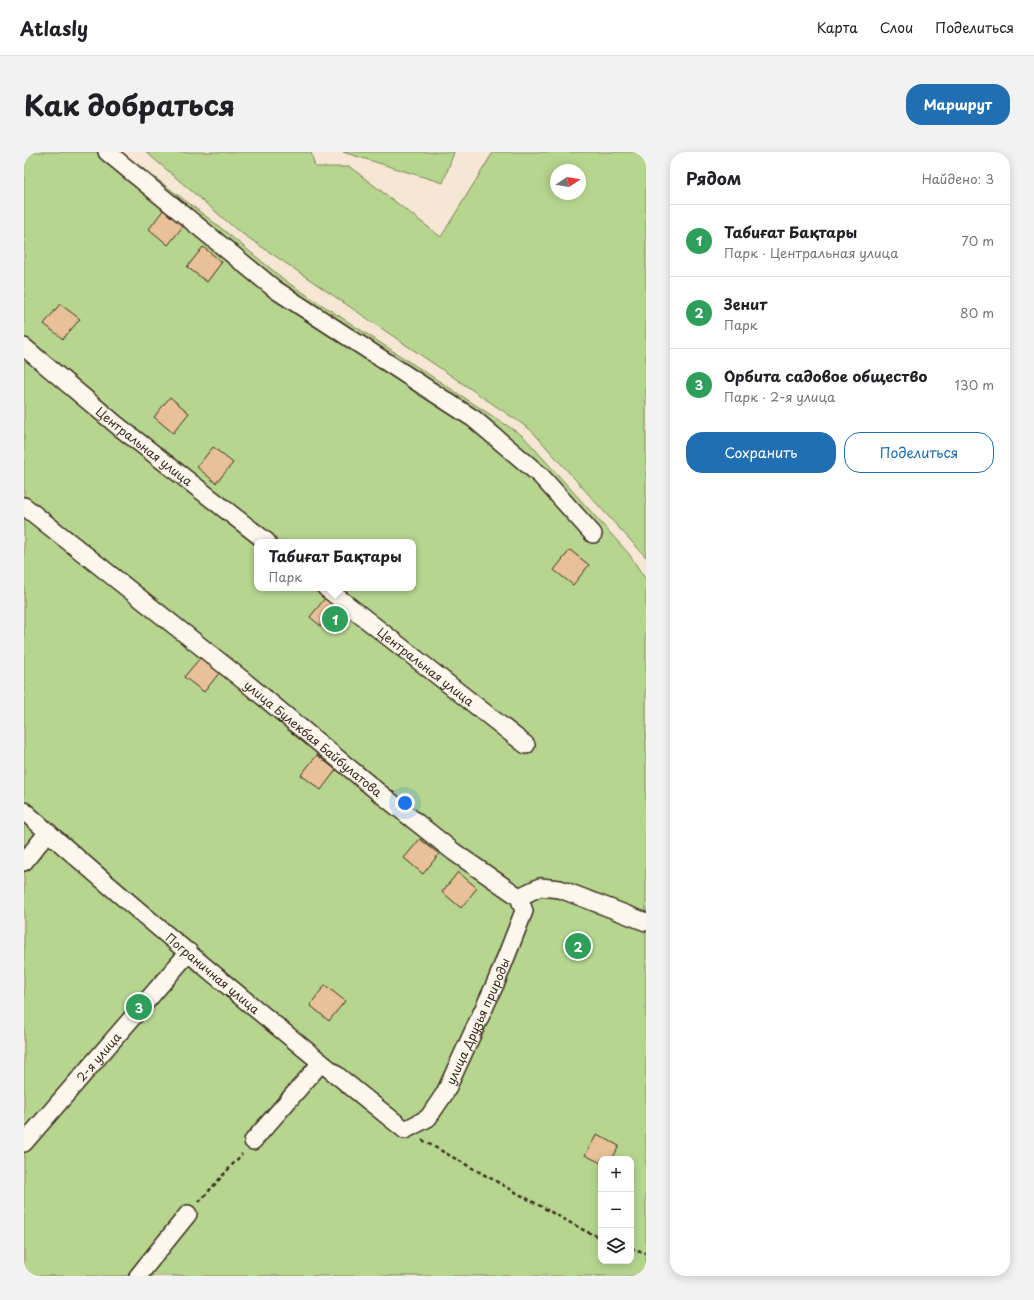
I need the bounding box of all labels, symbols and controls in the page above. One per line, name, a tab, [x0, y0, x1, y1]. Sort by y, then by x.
text: Atlasly	[20, 14, 88, 42]
text: Карта	[817, 17, 858, 38]
text: Слои	[880, 17, 913, 38]
text: Поделиться	[935, 17, 1014, 38]
text: Как добраться	[24, 83, 235, 126]
button: Маршрут	[906, 84, 1010, 125]
north arrow	[550, 164, 586, 200]
text: Рядом	[686, 165, 741, 191]
text: Найдено: 3	[922, 169, 994, 188]
text: Табиғат Бақтары	[724, 220, 857, 243]
text: 1	[696, 231, 702, 250]
text: 70 m	[961, 231, 994, 250]
text: Парк · Центральная улица	[724, 243, 898, 262]
text: Зенит	[724, 292, 767, 315]
text: 2	[694, 303, 704, 322]
text: 80 m	[960, 303, 994, 322]
text: Парк	[724, 315, 758, 334]
text: Орбита садовое общество	[724, 364, 927, 387]
text: 3	[695, 375, 703, 394]
text: 130 m	[955, 375, 994, 394]
text: Парк · 2-я улица	[724, 387, 835, 406]
street label: Центральная улица	[92, 402, 197, 490]
button: Сохранить	[686, 432, 836, 473]
button: Поделиться	[844, 432, 994, 473]
popup	[254, 539, 416, 591]
text: Табиғат Бақтары	[268, 544, 402, 567]
text: Парк	[268, 567, 302, 586]
pin: 1	[322, 604, 348, 634]
street label: Центральная улица	[374, 623, 478, 710]
street label: улица Булекбая Байбулатова	[240, 676, 387, 801]
your location	[395, 793, 415, 813]
street label: Пограничная улица	[162, 929, 264, 1018]
pin: 2	[565, 931, 591, 961]
street label: улица Друзья природы	[441, 955, 514, 1088]
pin: 3	[126, 992, 152, 1022]
street label: 2-я улица	[72, 1028, 125, 1085]
map controls	[598, 1156, 634, 1264]
button: +	[598, 1156, 634, 1192]
button: −	[598, 1192, 634, 1228]
button: layers	[598, 1228, 634, 1264]

